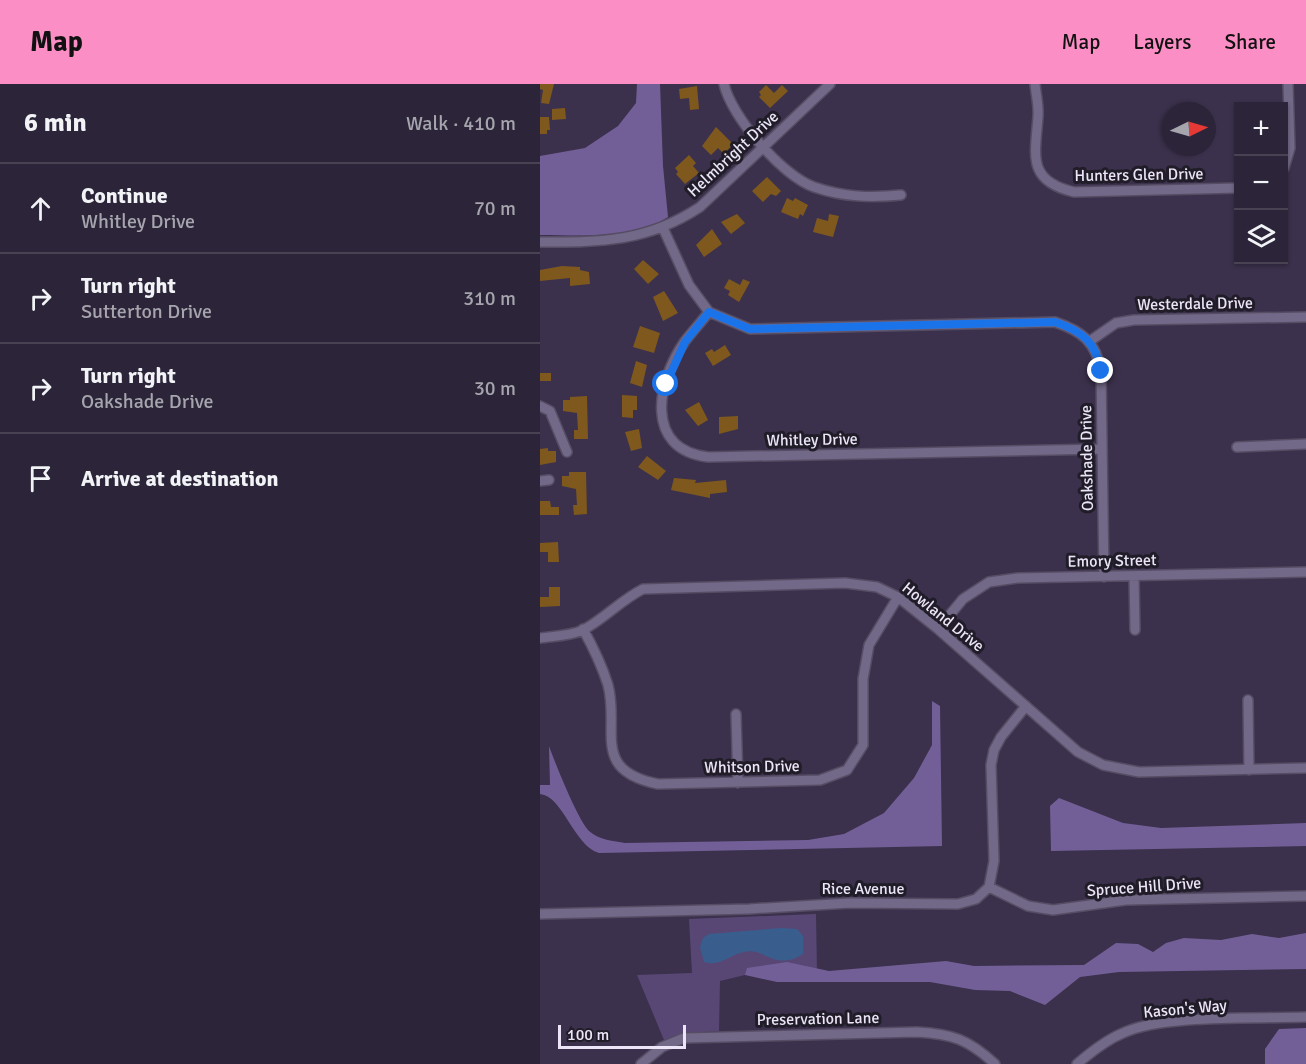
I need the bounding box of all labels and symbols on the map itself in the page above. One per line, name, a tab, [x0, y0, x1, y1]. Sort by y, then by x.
north arrow	[1162, 102, 1216, 156]
street label: Helmbright Drive	[683, 107, 783, 201]
street label: Hunters Glen Drive	[1074, 164, 1204, 186]
street label: Westerdale Drive	[1137, 293, 1253, 315]
route end	[1087, 357, 1113, 383]
route start	[652, 370, 678, 396]
street label: Oakshade Drive	[1076, 405, 1098, 511]
street label: Whitley Drive	[766, 429, 858, 451]
street label: Emory Street	[1067, 550, 1157, 572]
street label: Howland Drive	[898, 578, 988, 656]
street label: Whitson Drive	[704, 756, 800, 778]
street label: Spruce Hill Drive	[1086, 873, 1202, 901]
street label: Rice Avenue	[822, 879, 904, 899]
street label: Kason's Way	[1142, 995, 1228, 1023]
street label: Preservation Lane	[757, 1008, 879, 1030]
scale bar	[558, 1022, 686, 1050]

